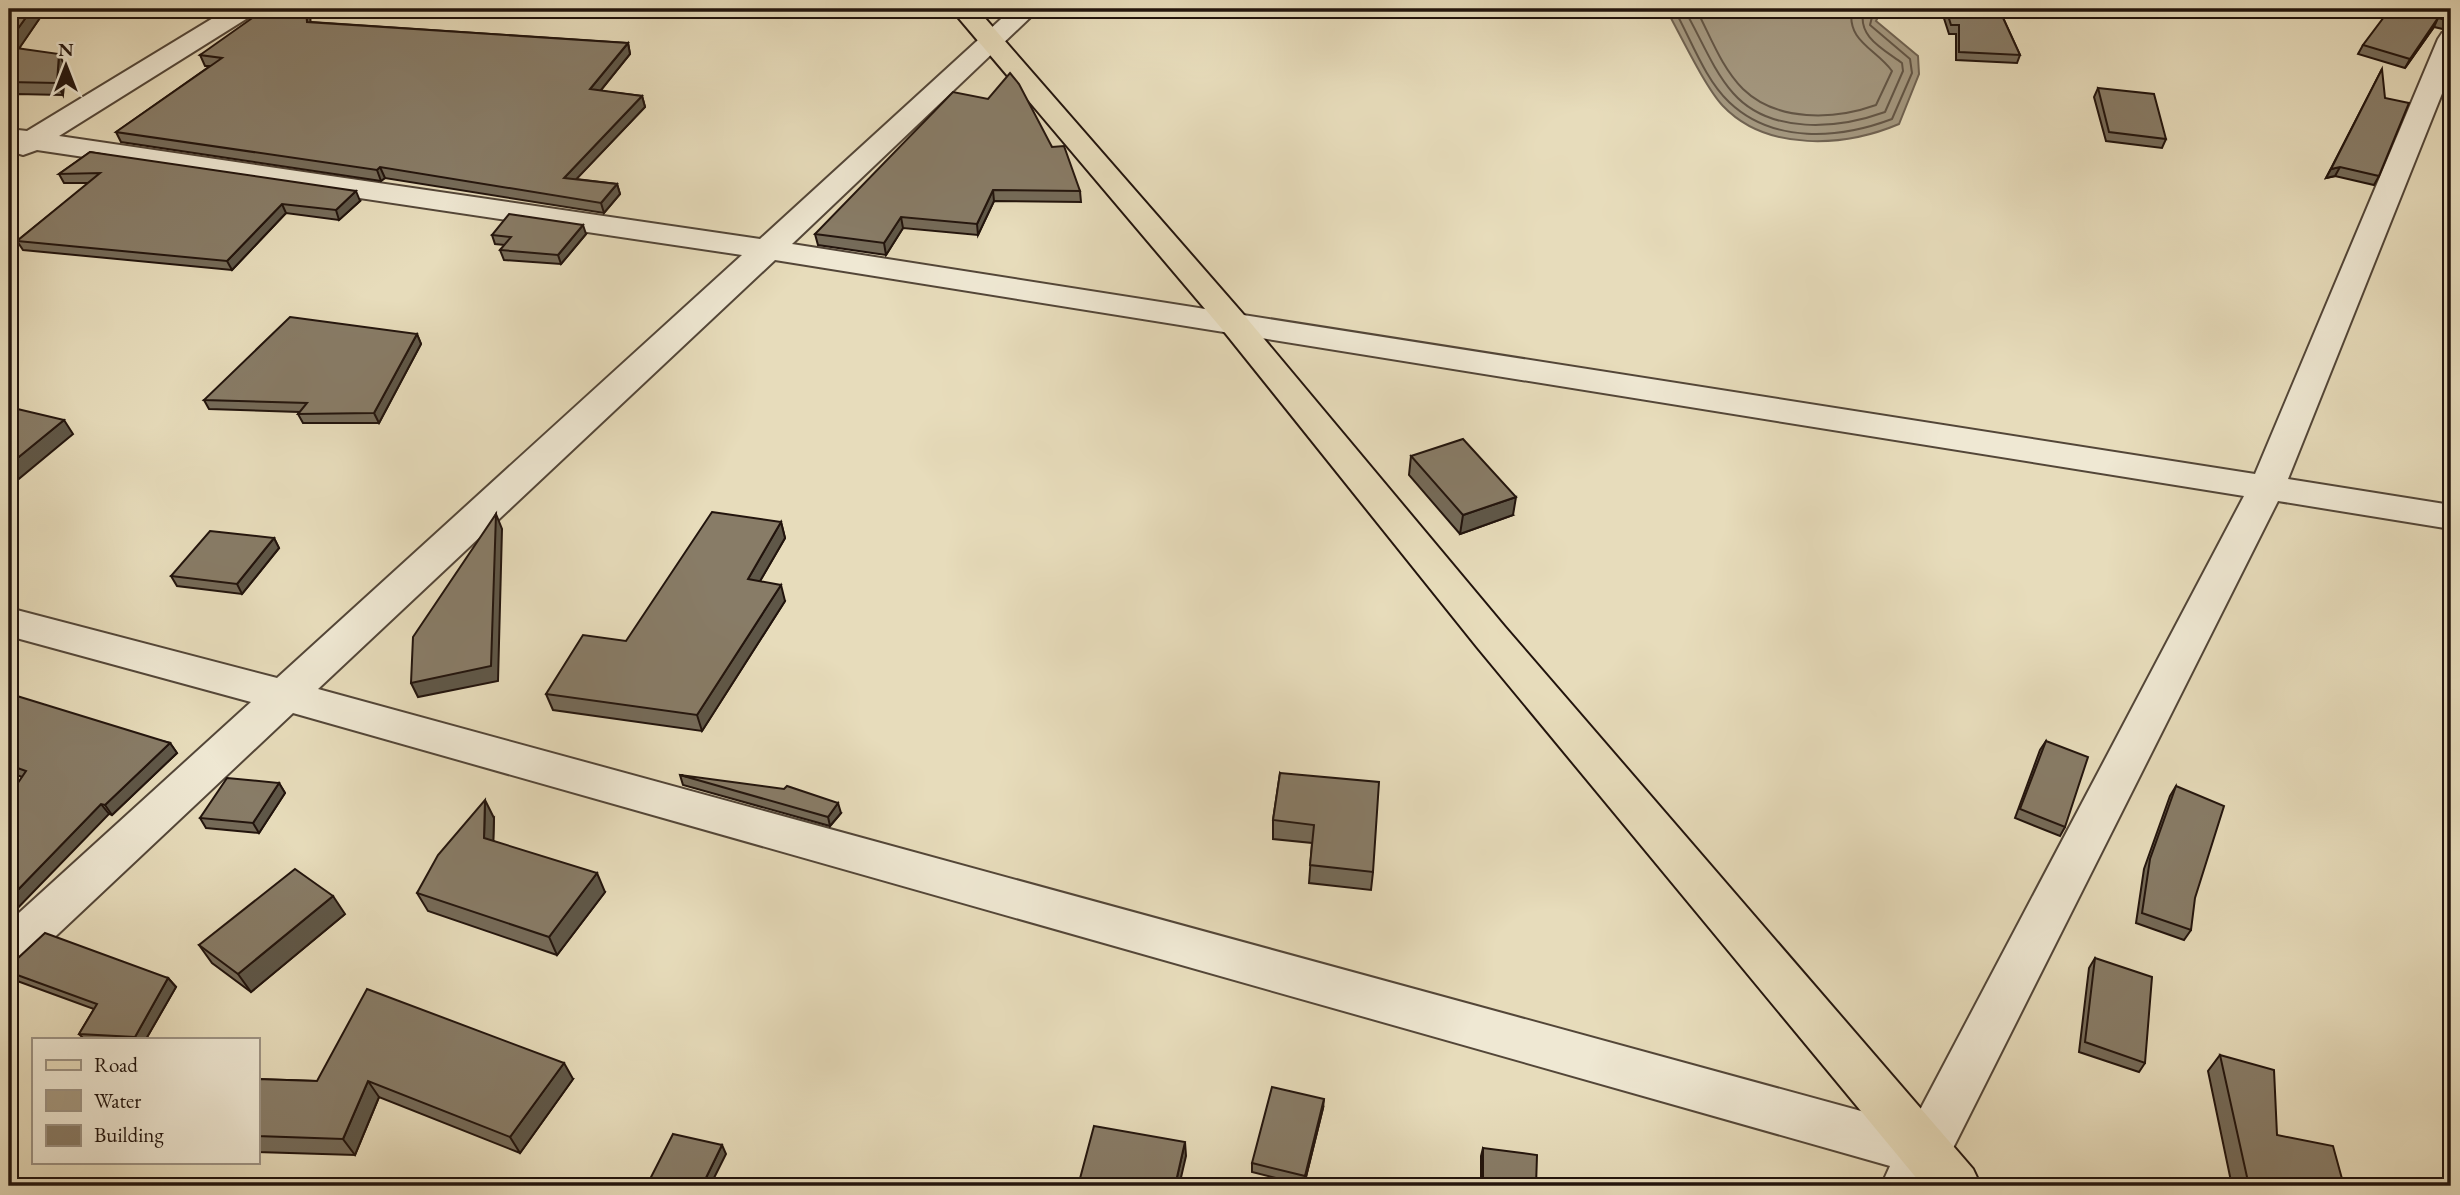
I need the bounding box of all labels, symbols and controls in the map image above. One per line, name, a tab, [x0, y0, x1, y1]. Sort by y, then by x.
north arrow	[32, 32, 102, 102]
text: N	[58, 37, 74, 62]
legend	[32, 1038, 259, 1164]
text: Road	[94, 1051, 138, 1078]
text: Water	[94, 1087, 141, 1114]
text: Building	[94, 1121, 164, 1148]

